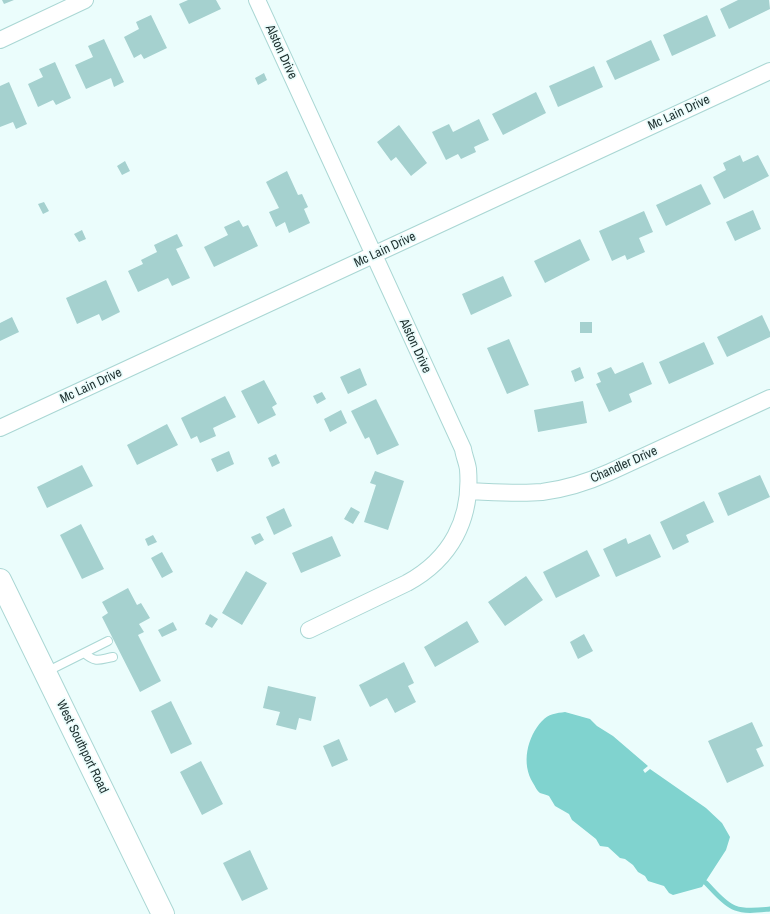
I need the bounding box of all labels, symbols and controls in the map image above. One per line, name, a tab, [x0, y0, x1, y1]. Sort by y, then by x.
street label: Alston Drive	[262, 22, 300, 82]
street label: Mc Lain Drive	[646, 92, 712, 134]
street label: Mc Lain Drive	[352, 229, 418, 271]
street label: Alston Drive	[396, 316, 434, 376]
street label: Mc Lain Drive	[58, 365, 124, 407]
street label: Chandler Drive	[588, 443, 660, 487]
street label: West Southport Road	[53, 698, 111, 796]

